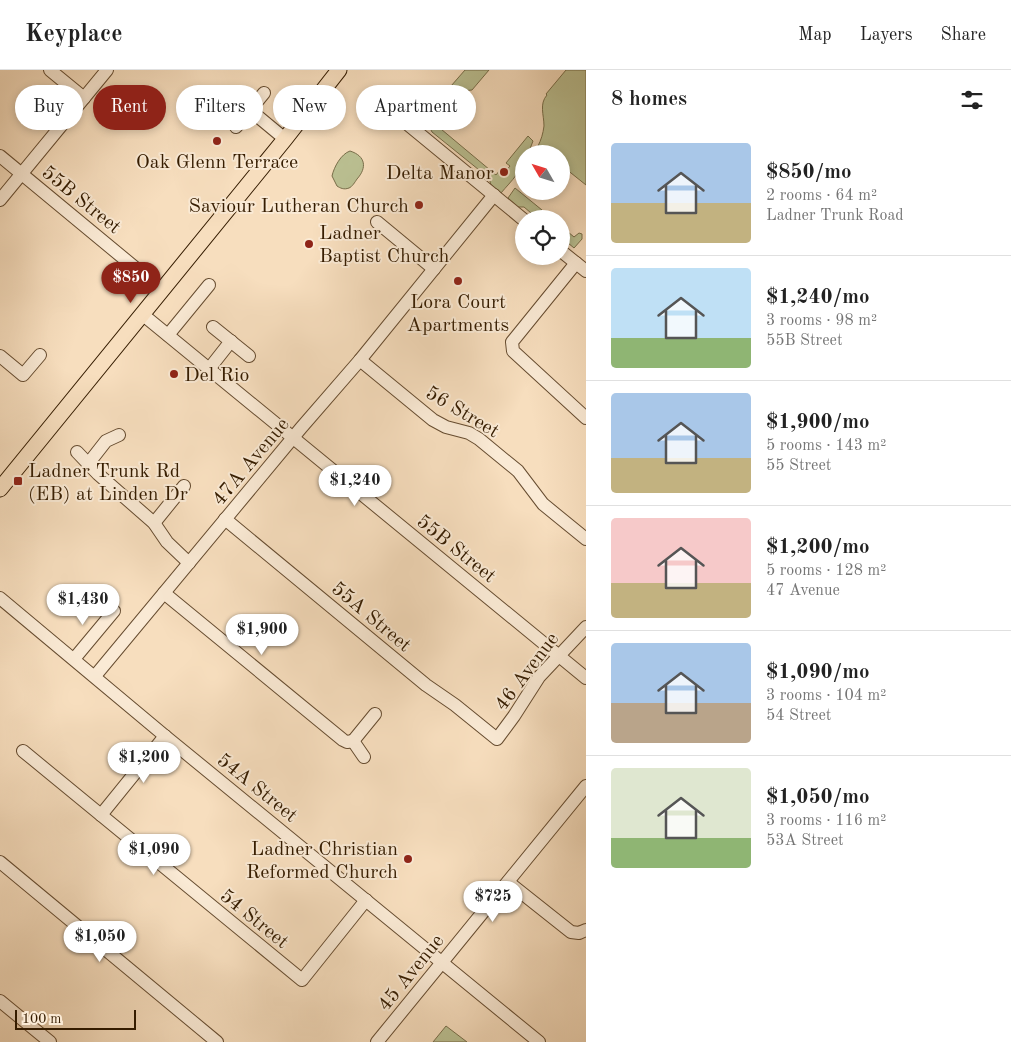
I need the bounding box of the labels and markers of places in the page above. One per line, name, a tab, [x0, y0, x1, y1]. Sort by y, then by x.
marker: Oak Glenn Terrace	[211, 135, 223, 147]
place label: Oak Glenn Terrace	[136, 153, 298, 173]
place label: Delta Manor	[386, 164, 494, 184]
marker: Delta Manor	[498, 166, 510, 178]
place label: Saviour Lutheran Church	[189, 197, 409, 217]
marker: Saviour Lutheran Church	[413, 199, 425, 211]
place label: Ladner Baptist Church	[319, 224, 450, 267]
marker: Ladner Baptist Church	[303, 238, 315, 250]
pin: $850	[101, 262, 161, 304]
marker: Lora Court Apartments	[452, 275, 464, 287]
place label: Lora Court Apartments	[407, 293, 509, 336]
place label: Del Rio	[184, 366, 249, 386]
marker: Del Rio	[168, 368, 180, 380]
place label: Ladner Trunk Rd (EB) at Linden Dr	[28, 462, 188, 505]
pin: $1,240	[314, 464, 396, 507]
marker: Ladner Trunk Rd (EB) at Linden Dr	[12, 475, 24, 487]
pin: $1,430	[42, 584, 124, 626]
pin: $1,900	[221, 614, 303, 656]
pin: $1,200	[103, 742, 185, 784]
pin: $1,090	[113, 834, 195, 876]
place label: Ladner Christian Reformed Church	[246, 840, 398, 883]
marker: Ladner Christian Reformed Church	[402, 853, 414, 865]
pin: $725	[463, 880, 523, 923]
pin: $1,050	[59, 920, 141, 963]

